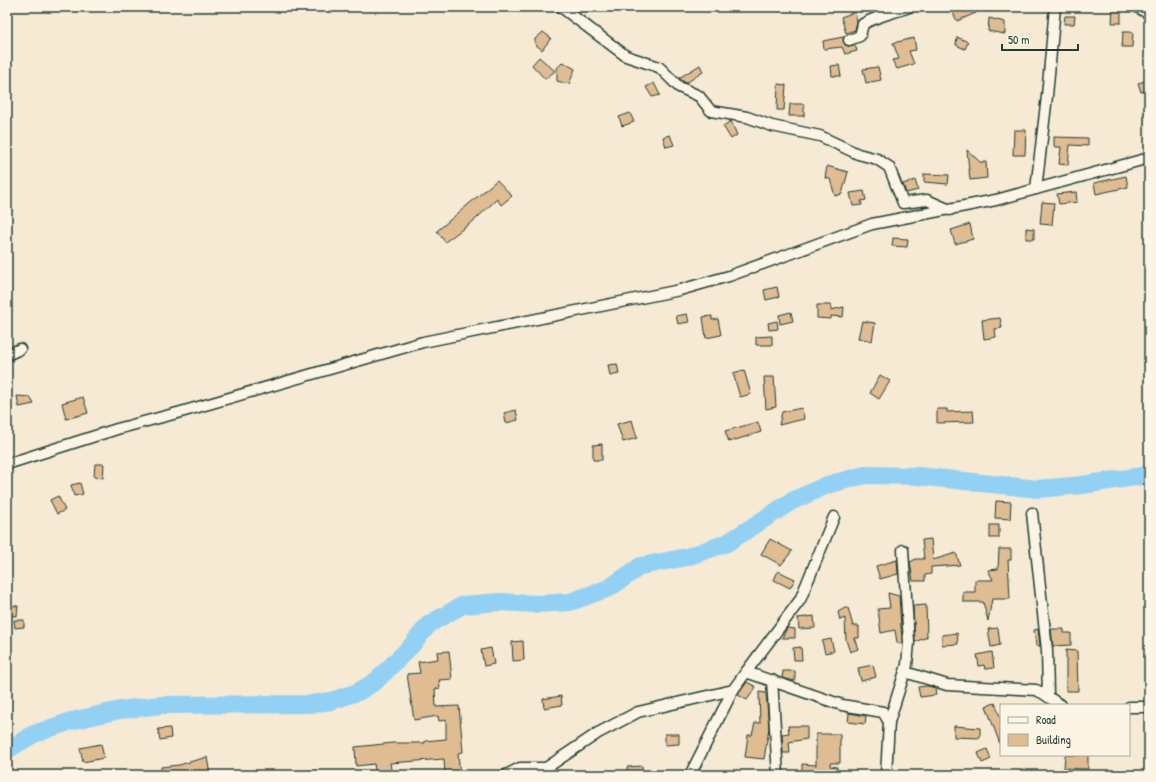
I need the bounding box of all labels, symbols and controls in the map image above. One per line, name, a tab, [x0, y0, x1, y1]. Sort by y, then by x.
scale bar	[1002, 26, 1078, 52]
text: 50 m	[1008, 31, 1029, 48]
legend	[1000, 704, 1130, 756]
text: Road	[1036, 711, 1056, 728]
text: Building	[1036, 731, 1071, 748]

